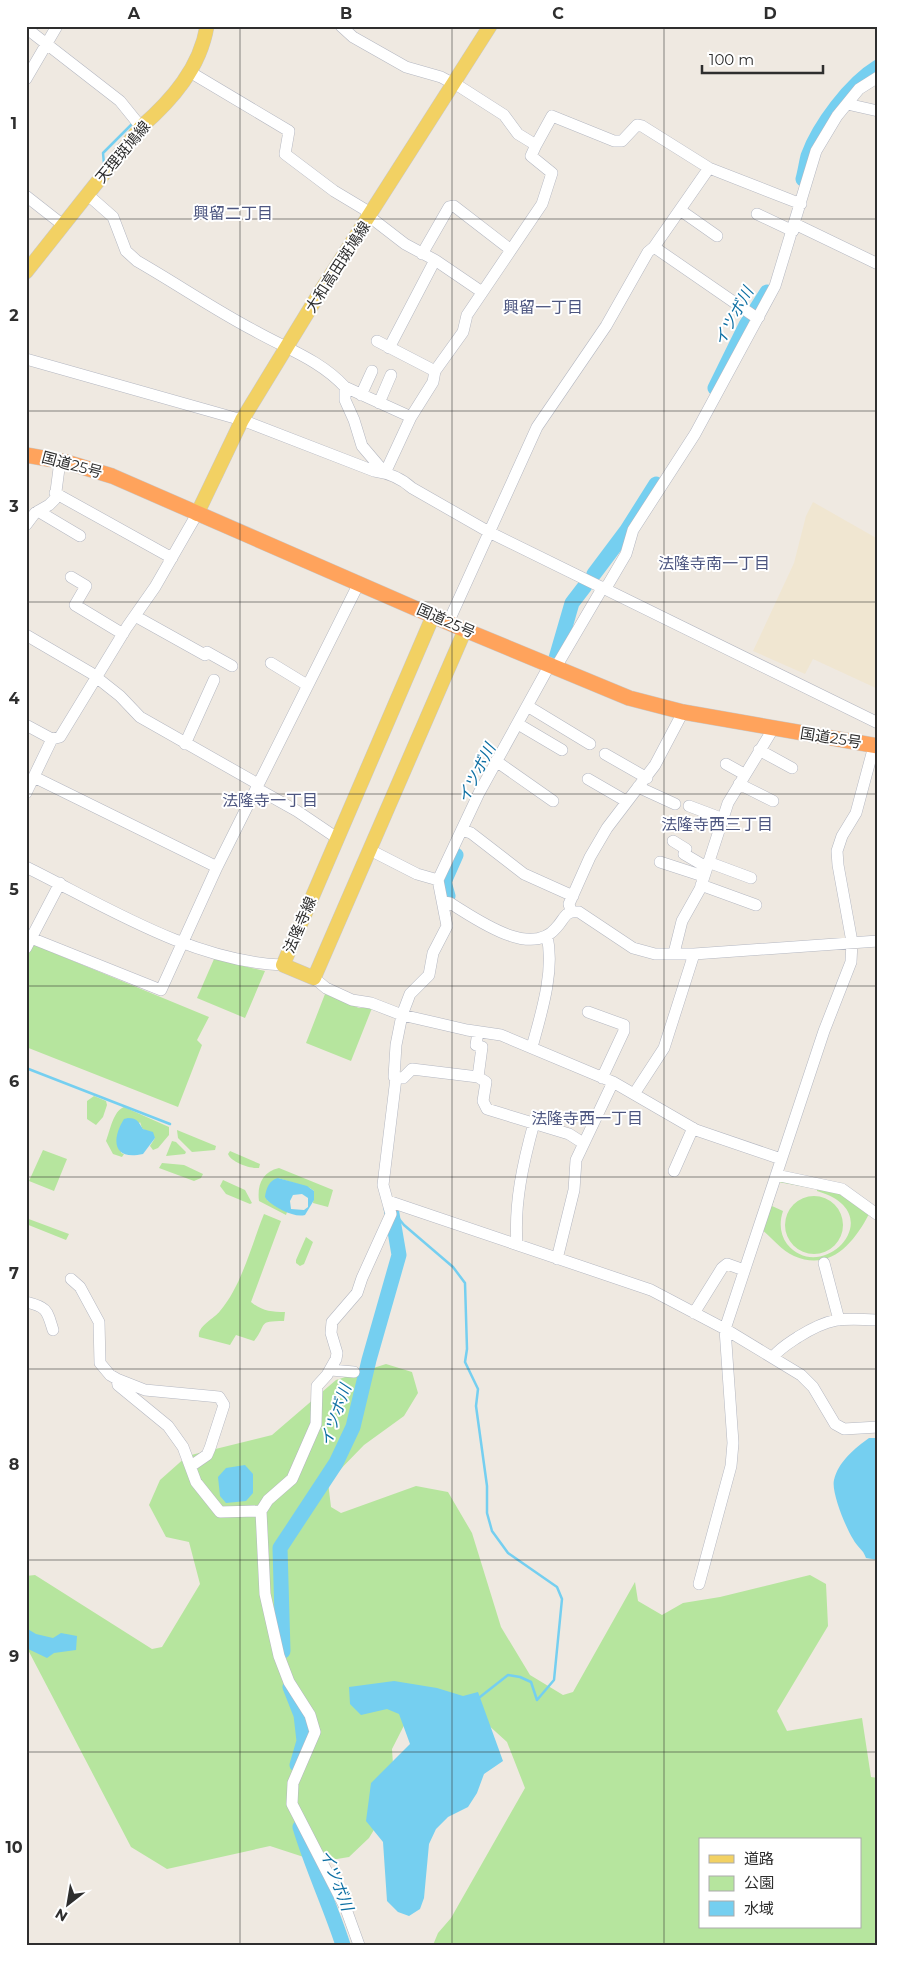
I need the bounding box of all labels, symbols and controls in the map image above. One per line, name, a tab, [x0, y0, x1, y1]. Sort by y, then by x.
text: A	[127, 4, 141, 23]
text: B	[340, 4, 352, 23]
text: C	[552, 4, 564, 23]
text: D	[763, 4, 777, 23]
scale bar	[702, 42, 823, 74]
text: 100 m	[709, 50, 754, 69]
text: 1	[11, 114, 17, 133]
street label: 天理斑鳩線	[91, 117, 154, 187]
district label: 興留二丁目	[193, 204, 273, 223]
street label: 大和高田斑鳩線	[301, 218, 374, 316]
water label: イツボ川	[710, 282, 758, 349]
district label: 興留一丁目	[503, 298, 583, 317]
text: 2	[9, 306, 19, 325]
street label: 国道25号	[40, 447, 105, 482]
text: 3	[8, 497, 19, 516]
district label: 法隆寺南一丁目	[658, 554, 770, 573]
street label: 国道25号	[414, 599, 478, 642]
text: 4	[8, 689, 20, 708]
street label: 国道25号	[799, 723, 863, 752]
water label: イツボ川	[453, 739, 500, 806]
district label: 法隆寺一丁目	[222, 791, 318, 810]
district label: 法隆寺西三丁目	[661, 815, 773, 834]
text: 5	[9, 880, 19, 899]
street label: 法隆寺線	[279, 893, 320, 956]
text: 6	[9, 1072, 19, 1091]
district label: 法隆寺西一丁目	[531, 1109, 643, 1128]
text: 7	[9, 1264, 19, 1283]
water label: イツボ川	[316, 1380, 356, 1449]
text: 8	[9, 1455, 19, 1474]
text: 9	[9, 1647, 19, 1666]
text: 10	[5, 1838, 23, 1857]
legend	[699, 1838, 862, 1928]
water label: イツボ川	[316, 1847, 358, 1915]
text: 道路	[744, 1849, 774, 1868]
text: 公園	[744, 1873, 774, 1892]
north arrow	[42, 1878, 92, 1928]
text: 水域	[744, 1899, 774, 1918]
text: N	[52, 1905, 71, 1926]

